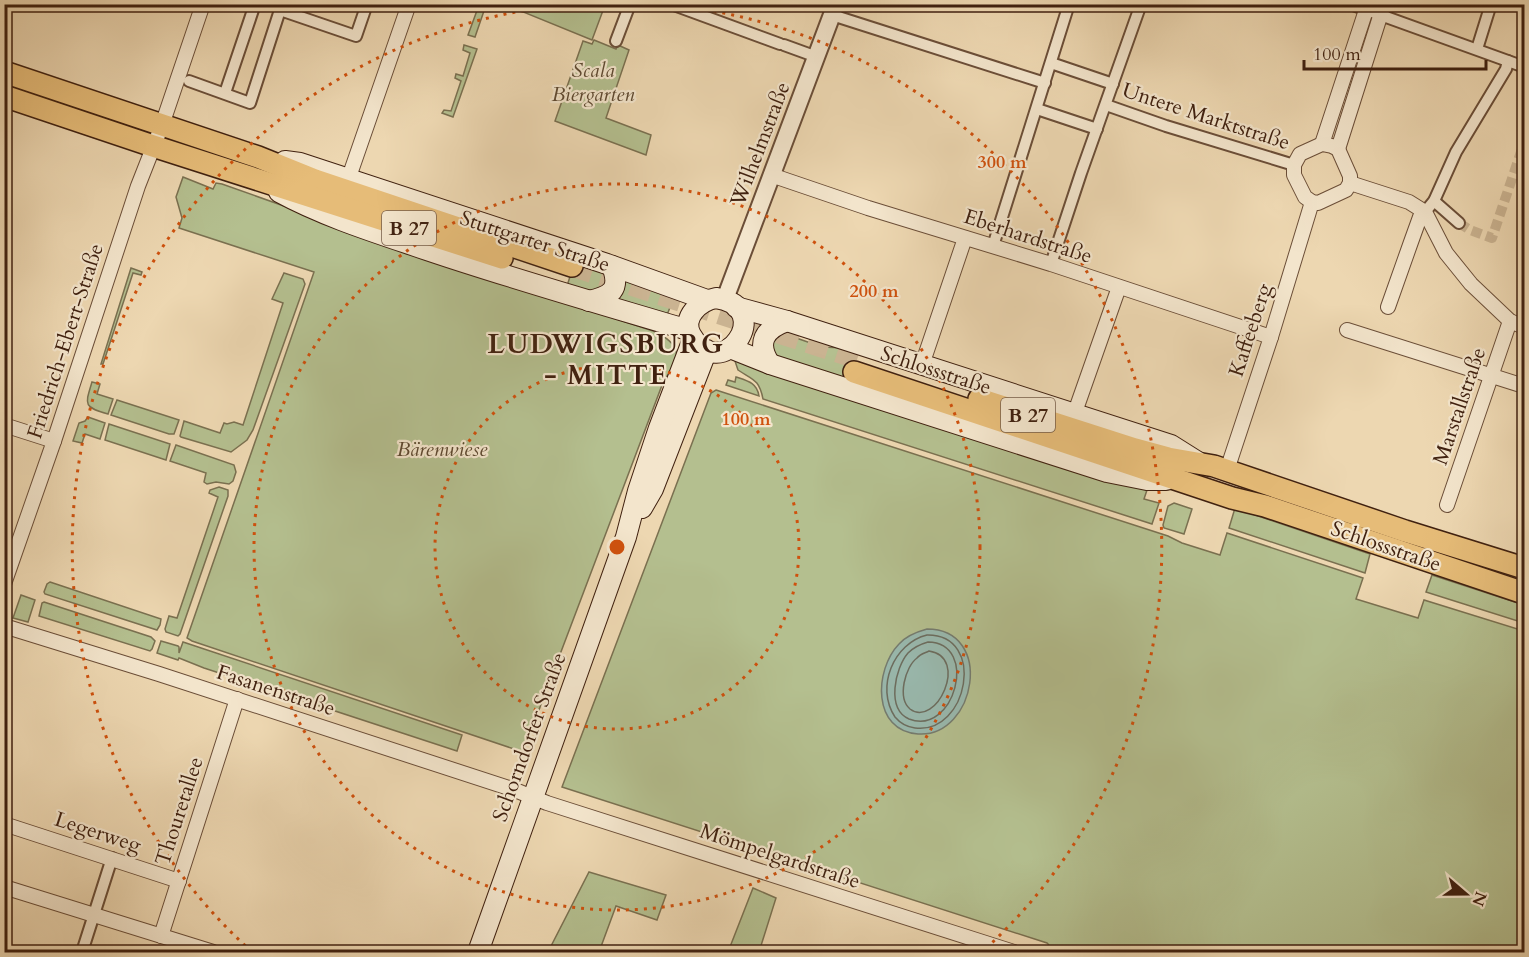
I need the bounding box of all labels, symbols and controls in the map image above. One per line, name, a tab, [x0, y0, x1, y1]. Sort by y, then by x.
scale bar	[1304, 33, 1486, 71]
text: 100 m	[1313, 42, 1361, 67]
park label: Scala Biergarten	[551, 56, 635, 109]
street label: Untere Marktstraße	[1118, 76, 1294, 157]
street label: Wilhelmstraße	[723, 78, 797, 211]
text: 300 m	[977, 150, 1027, 175]
street label: Eberhardstraße	[960, 202, 1096, 271]
street label: Stuttgarter Straße	[456, 204, 613, 279]
road number: B 27	[382, 211, 436, 245]
street label: Friedrich-Ebert-Straße	[20, 240, 111, 442]
text: 200 m	[849, 279, 899, 304]
street label: Kaffeeberg	[1222, 280, 1279, 381]
district label: LUDWIGSBURG - MITTE	[488, 326, 724, 394]
street label: Schlossstraße	[877, 339, 995, 402]
street label: Marstallstraße	[1426, 344, 1493, 469]
road number: B 27	[1001, 398, 1055, 432]
text: 100 m	[721, 407, 771, 432]
park label: Bärenwiese	[397, 435, 488, 464]
street label: Schlossstraße	[1327, 514, 1445, 579]
centre of rings	[607, 537, 627, 557]
street label: Schorndorfer Straße	[485, 649, 574, 826]
street label: Fasanenstraße	[213, 658, 339, 723]
street label: Thouretallee	[148, 753, 211, 869]
street label: Legerweg	[51, 805, 145, 860]
street label: Mömpelgardstraße	[696, 817, 864, 896]
north arrow	[1436, 864, 1496, 924]
text: N	[1466, 888, 1492, 909]

